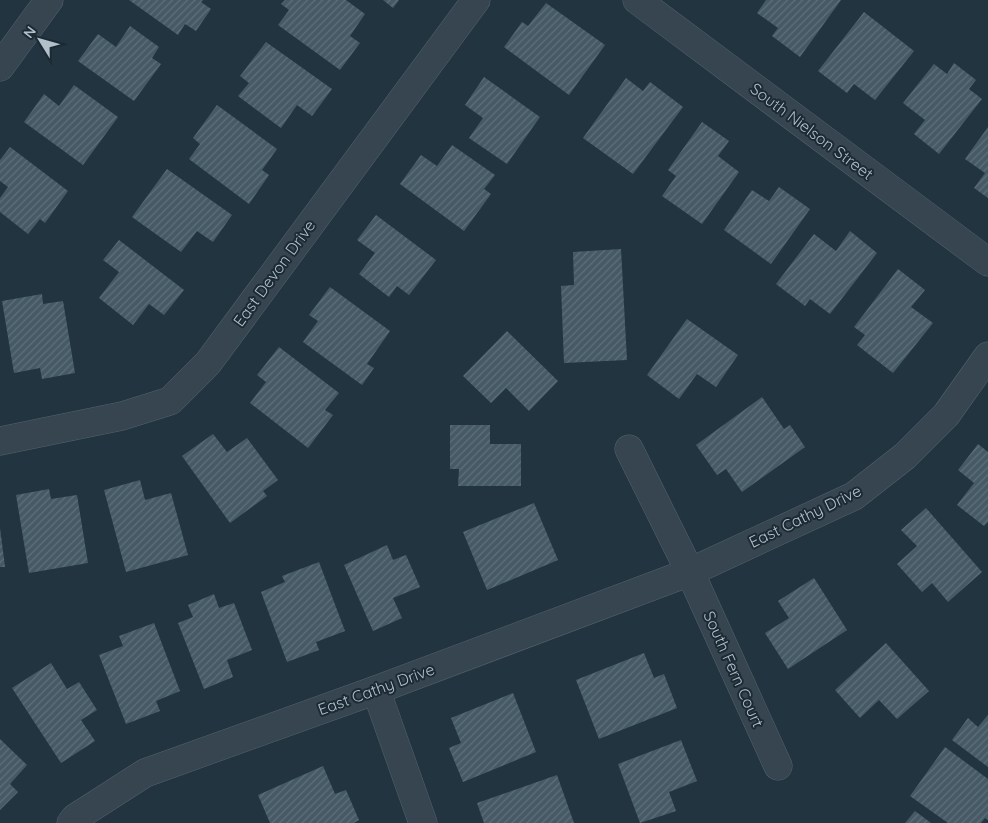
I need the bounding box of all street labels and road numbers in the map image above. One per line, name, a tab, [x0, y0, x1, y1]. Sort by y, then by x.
street label: South Nielson Street	[747, 78, 877, 184]
street label: East Devon Drive	[229, 216, 319, 330]
street label: East Cathy Drive	[746, 480, 864, 552]
street label: South Fern Court	[699, 608, 769, 730]
street label: East Cathy Drive	[315, 659, 437, 719]

